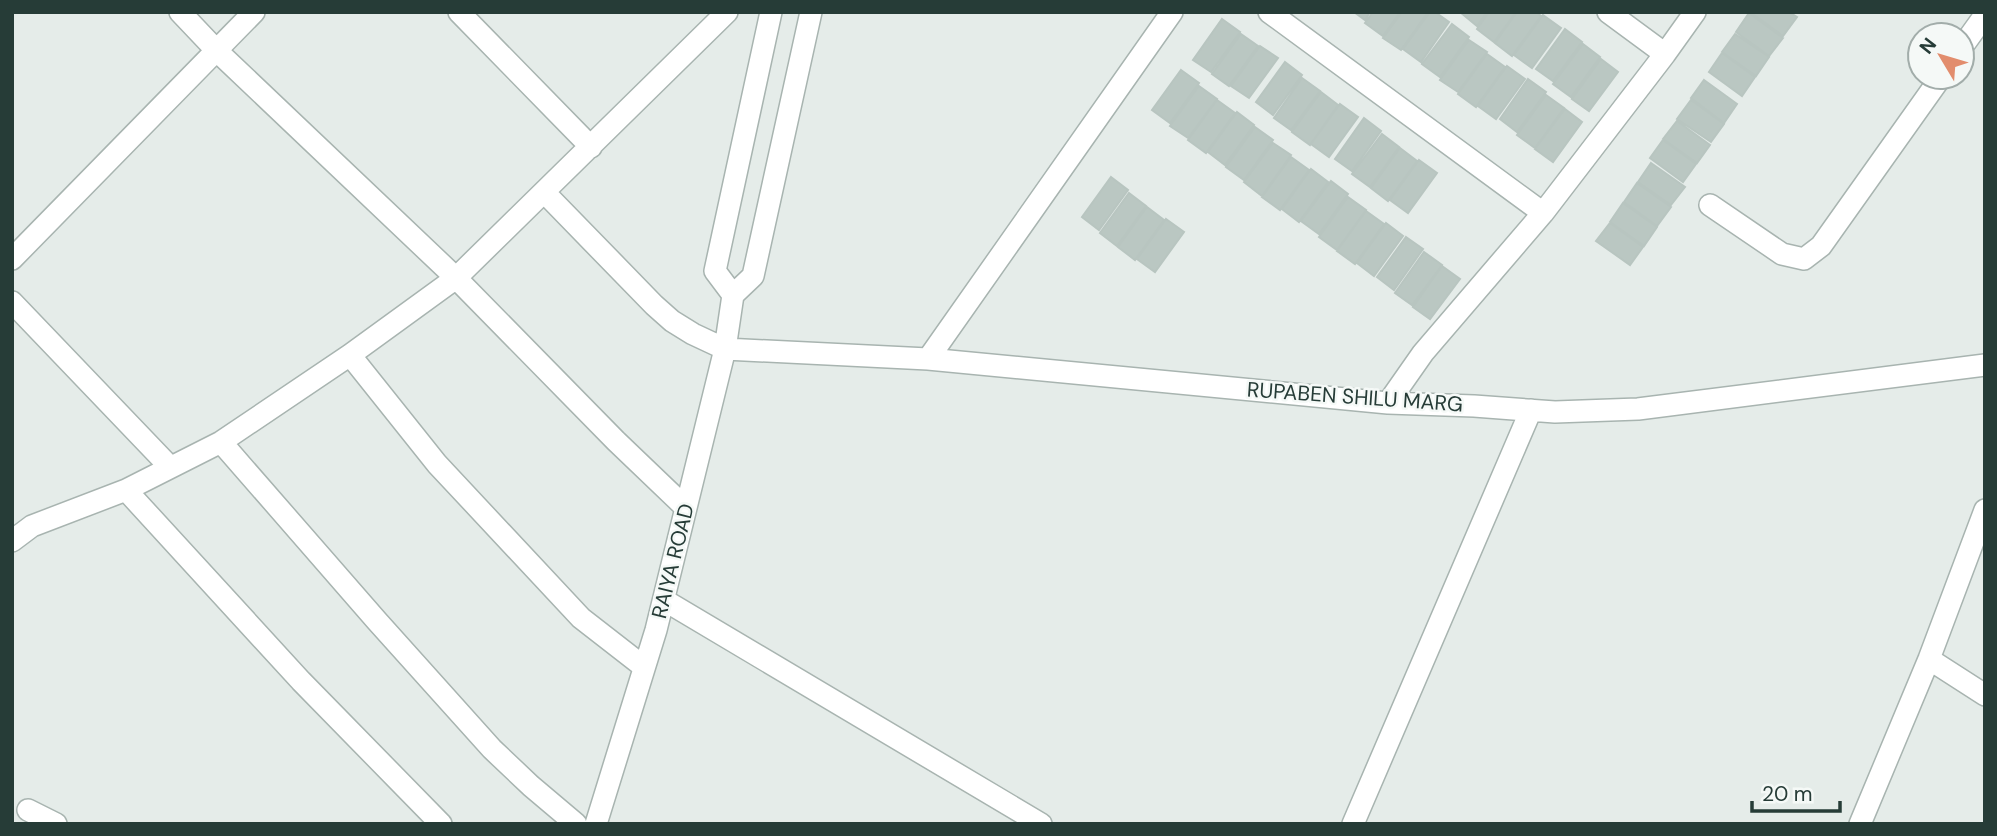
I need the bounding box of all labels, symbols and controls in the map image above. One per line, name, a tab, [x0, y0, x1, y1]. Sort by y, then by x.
north arrow	[1906, 21, 1976, 91]
text: N	[1914, 33, 1942, 59]
street label: RUPABEN SHILU MARG	[1246, 375, 1464, 419]
street label: RAIYA ROAD	[645, 501, 701, 621]
scale bar	[1752, 770, 1840, 814]
text: 20 m	[1762, 780, 1813, 808]

